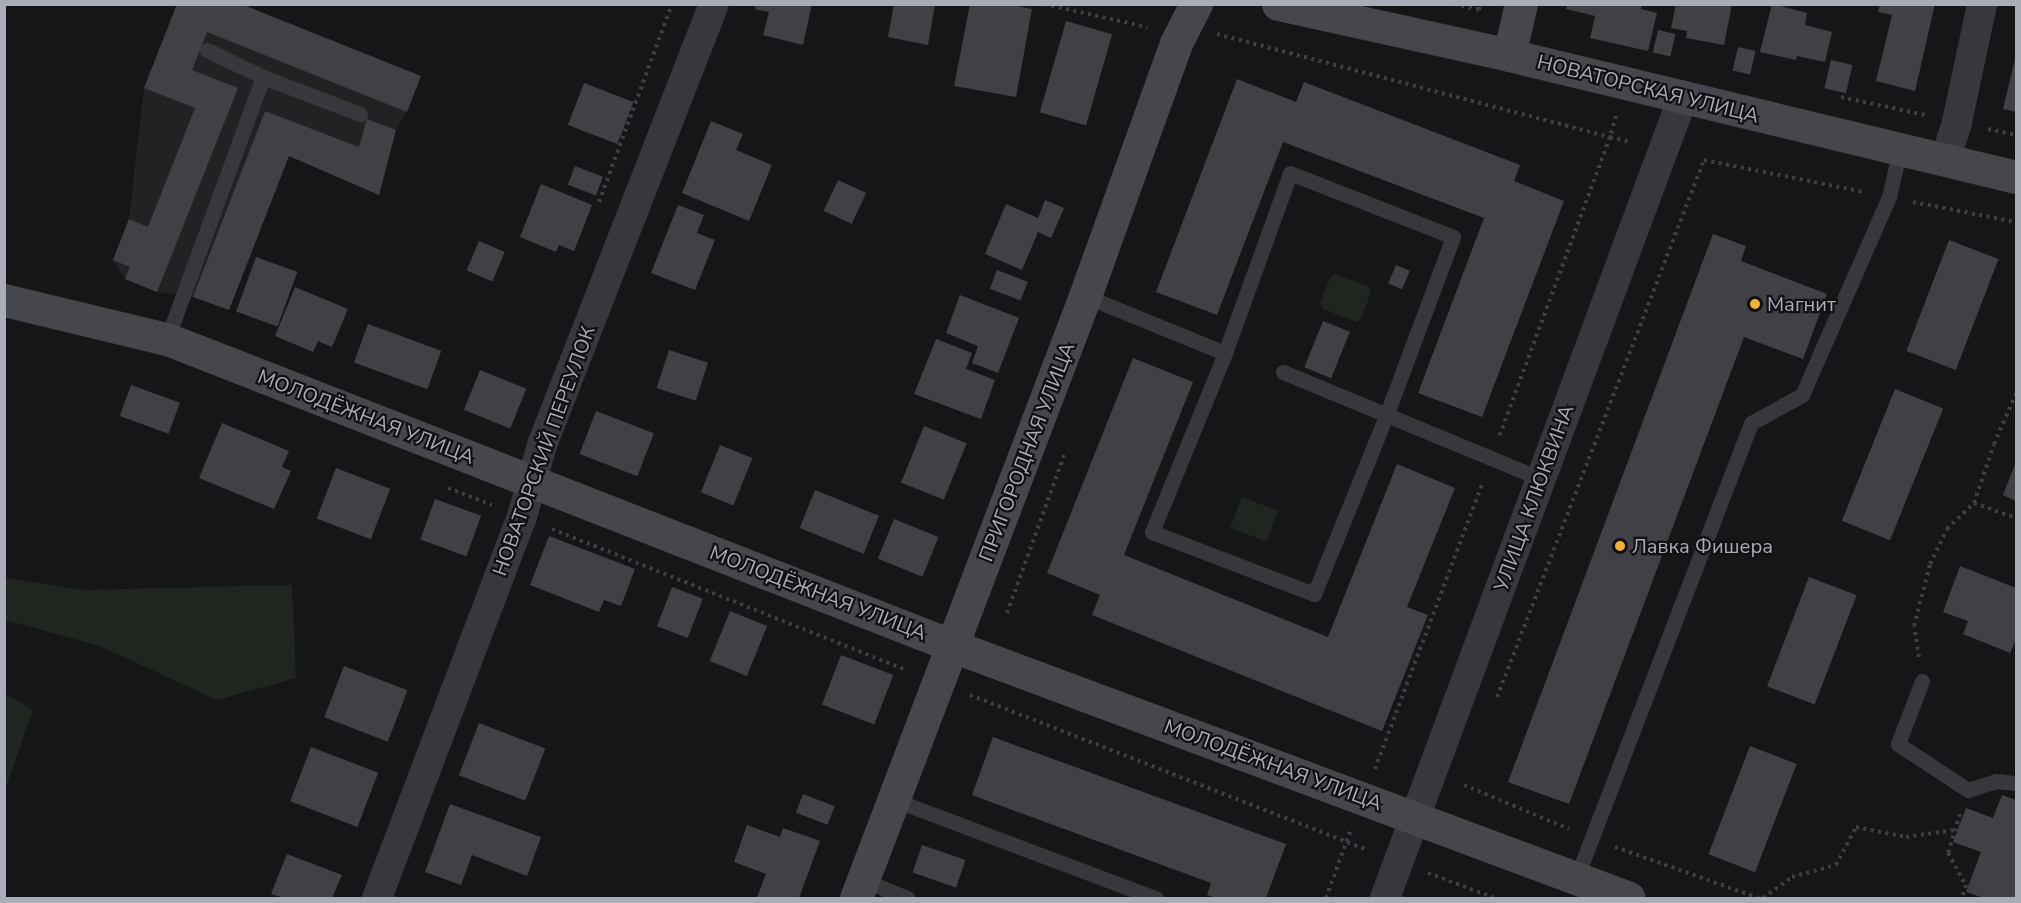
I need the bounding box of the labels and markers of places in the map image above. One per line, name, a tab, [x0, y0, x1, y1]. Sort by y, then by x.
place label: Магнит	[1767, 292, 1836, 316]
marker: Магнит	[1748, 297, 1762, 311]
place label: Лавка Фишера	[1632, 534, 1773, 558]
marker: Лавка Фишера	[1613, 539, 1627, 553]

